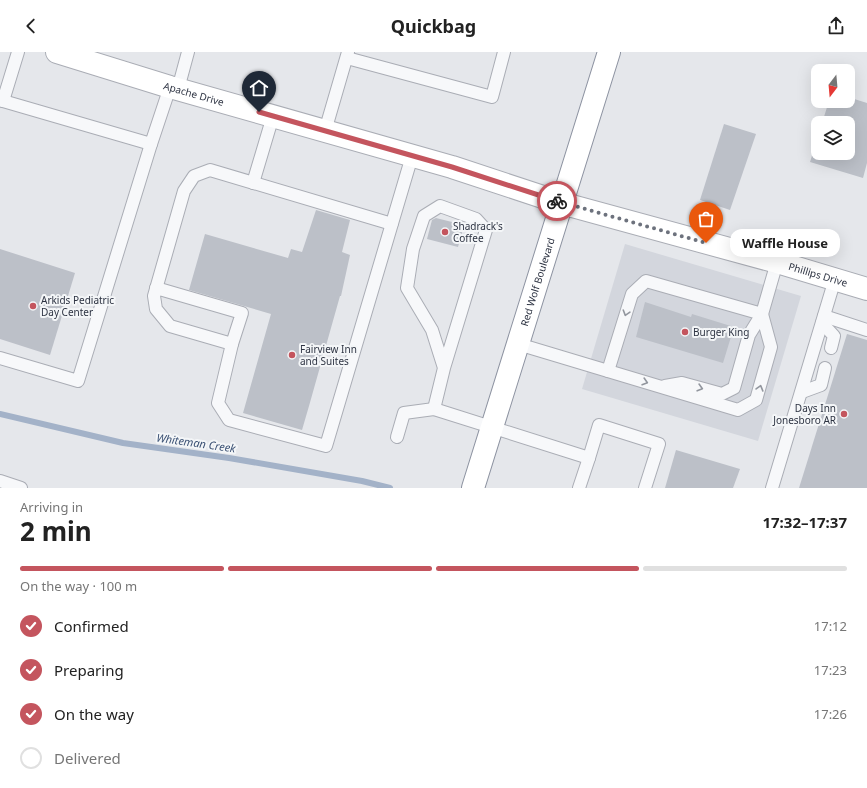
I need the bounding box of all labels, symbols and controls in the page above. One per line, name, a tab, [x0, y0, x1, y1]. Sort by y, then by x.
text: Quickbag	[391, 14, 476, 38]
icon: back	[20, 15, 42, 37]
icon: share	[825, 15, 847, 37]
north arrow	[811, 64, 855, 108]
map controls	[811, 64, 855, 160]
pin	[242, 71, 276, 112]
icon: home	[248, 77, 270, 99]
street label: Apache Drive	[162, 78, 226, 109]
button: layers	[811, 116, 855, 160]
courier	[537, 181, 577, 221]
icon: bike	[546, 190, 568, 212]
pin	[689, 202, 723, 243]
icon: bag	[695, 208, 717, 230]
place label: Shadrack's Coffee	[453, 219, 503, 245]
marker: Shadrack's Coffee	[440, 227, 450, 237]
callout: Waffle House	[730, 229, 840, 257]
text: Waffle House	[742, 234, 828, 252]
street label: Red Wolf Boulevard	[517, 236, 558, 328]
street label: Phillips Drive	[787, 259, 850, 290]
place label: Arkids Pediatric Day Center	[41, 293, 114, 319]
marker: Arkids Pediatric Day Center	[28, 301, 38, 311]
one-way arrow	[622, 309, 631, 316]
place label: Burger King	[693, 325, 749, 339]
marker: Burger King	[680, 327, 690, 337]
place label: Fairview Inn and Suites	[300, 342, 357, 368]
marker: Fairview Inn and Suites	[287, 350, 297, 360]
one-way arrow	[642, 377, 649, 386]
one-way arrow	[696, 383, 703, 392]
one-way arrow	[755, 385, 764, 392]
place label: Days Inn Jonesboro AR	[772, 401, 837, 427]
marker: Days Inn Jonesboro AR	[839, 409, 849, 419]
water label: Whiteman Creek	[155, 430, 237, 456]
text: Arriving in	[20, 498, 83, 516]
text: 17:32–17:37	[762, 512, 847, 532]
text: 2 min	[20, 513, 92, 549]
text: On the way · 100 m	[20, 577, 137, 595]
icon: check	[20, 615, 42, 637]
text: Confirmed	[54, 616, 129, 636]
text: 17:12	[814, 617, 847, 635]
icon: check	[20, 659, 42, 681]
text: Preparing	[54, 660, 124, 680]
text: 17:23	[814, 661, 847, 679]
icon: check	[20, 703, 42, 725]
text: On the way	[54, 704, 134, 724]
text: 17:26	[814, 705, 847, 723]
text: Delivered	[54, 748, 121, 768]

